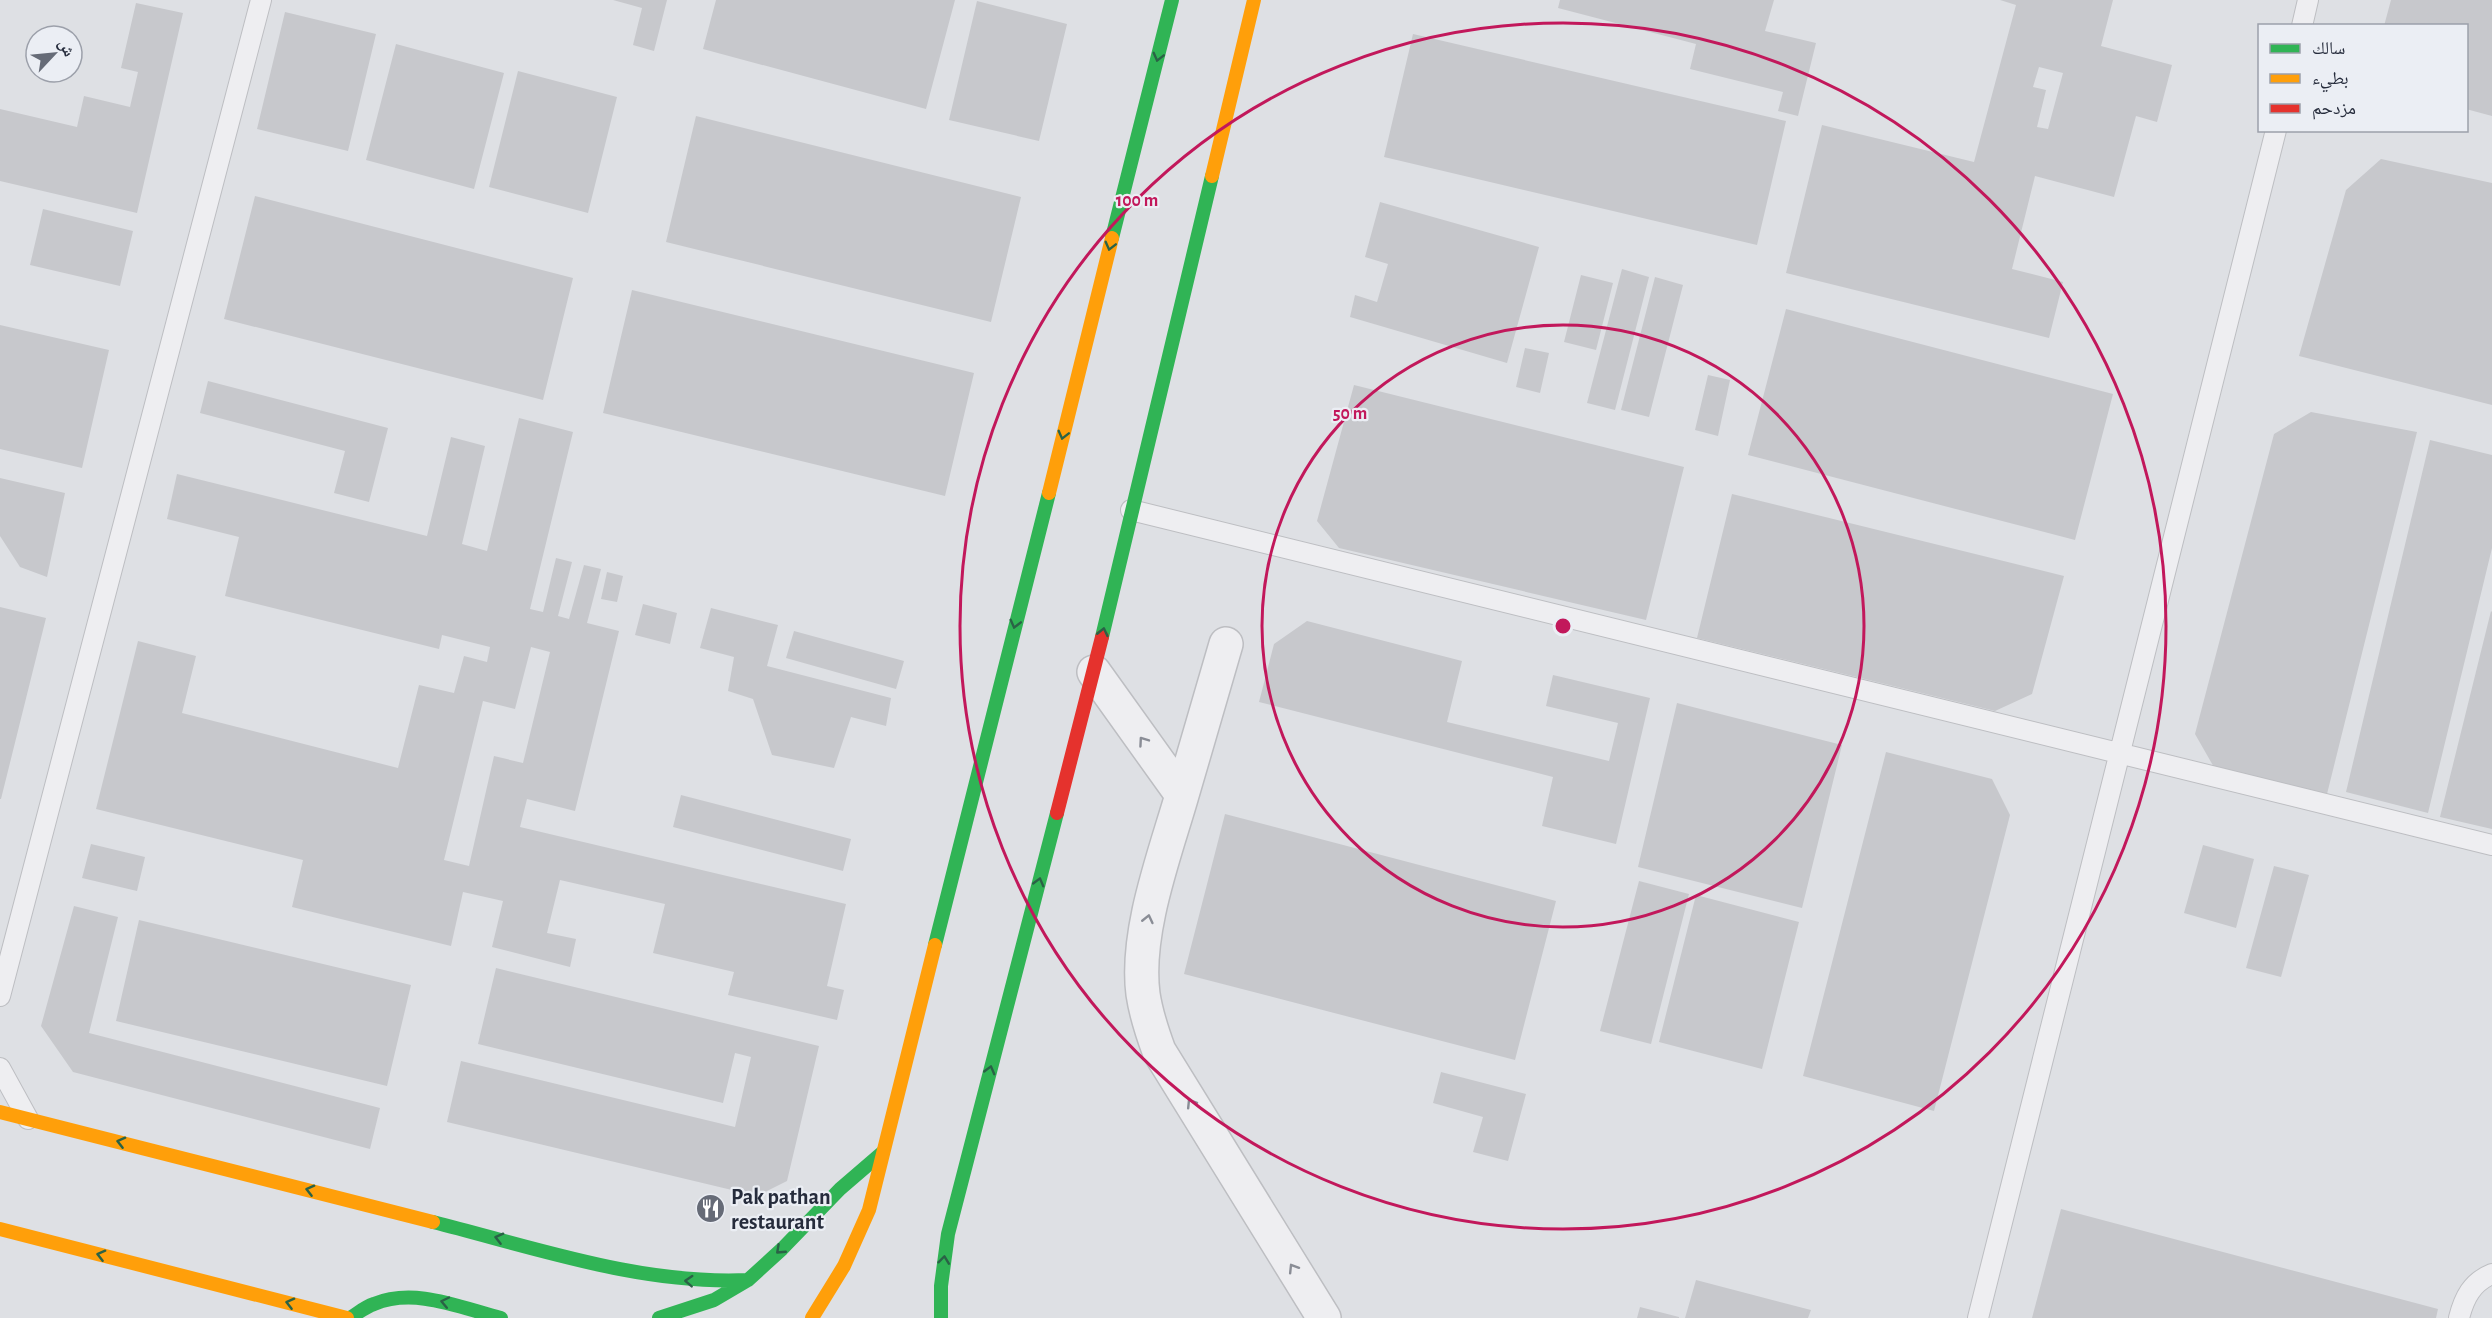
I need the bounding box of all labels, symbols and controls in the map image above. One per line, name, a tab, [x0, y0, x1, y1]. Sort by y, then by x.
north arrow	[24, 24, 84, 84]
legend	[2258, 24, 2468, 132]
text: ش	[55, 37, 78, 59]
text: سالك	[2312, 40, 2345, 58]
one-way arrow	[1153, 51, 1165, 62]
text: بطيء	[2312, 70, 2349, 93]
text: مزدحم	[2312, 100, 2356, 120]
text: 100 m	[1116, 192, 1158, 210]
one-way arrow	[1105, 241, 1118, 251]
text: 50 m	[1333, 405, 1367, 423]
one-way arrow	[1057, 430, 1070, 440]
centre of rings	[1553, 616, 1573, 636]
one-way arrow	[1010, 619, 1023, 629]
one-way arrow	[1096, 627, 1109, 637]
one-way arrow	[1139, 737, 1150, 748]
one-way arrow	[1032, 877, 1044, 887]
one-way arrow	[1141, 915, 1154, 925]
one-way arrow	[982, 1065, 995, 1075]
one-way arrow	[1186, 1099, 1198, 1109]
one-way arrow	[116, 1137, 126, 1150]
one-way arrow	[305, 1185, 315, 1198]
place label: Pak pathan restaurant	[731, 1186, 831, 1233]
restaurant icon: Pak pathan restaurant	[694, 1193, 726, 1225]
one-way arrow	[494, 1233, 504, 1246]
one-way arrow	[777, 1243, 788, 1254]
one-way arrow	[96, 1250, 107, 1262]
one-way arrow	[938, 1255, 950, 1264]
one-way arrow	[1289, 1264, 1301, 1274]
one-way arrow	[685, 1274, 694, 1287]
one-way arrow	[440, 1296, 450, 1309]
one-way arrow	[285, 1298, 295, 1311]

